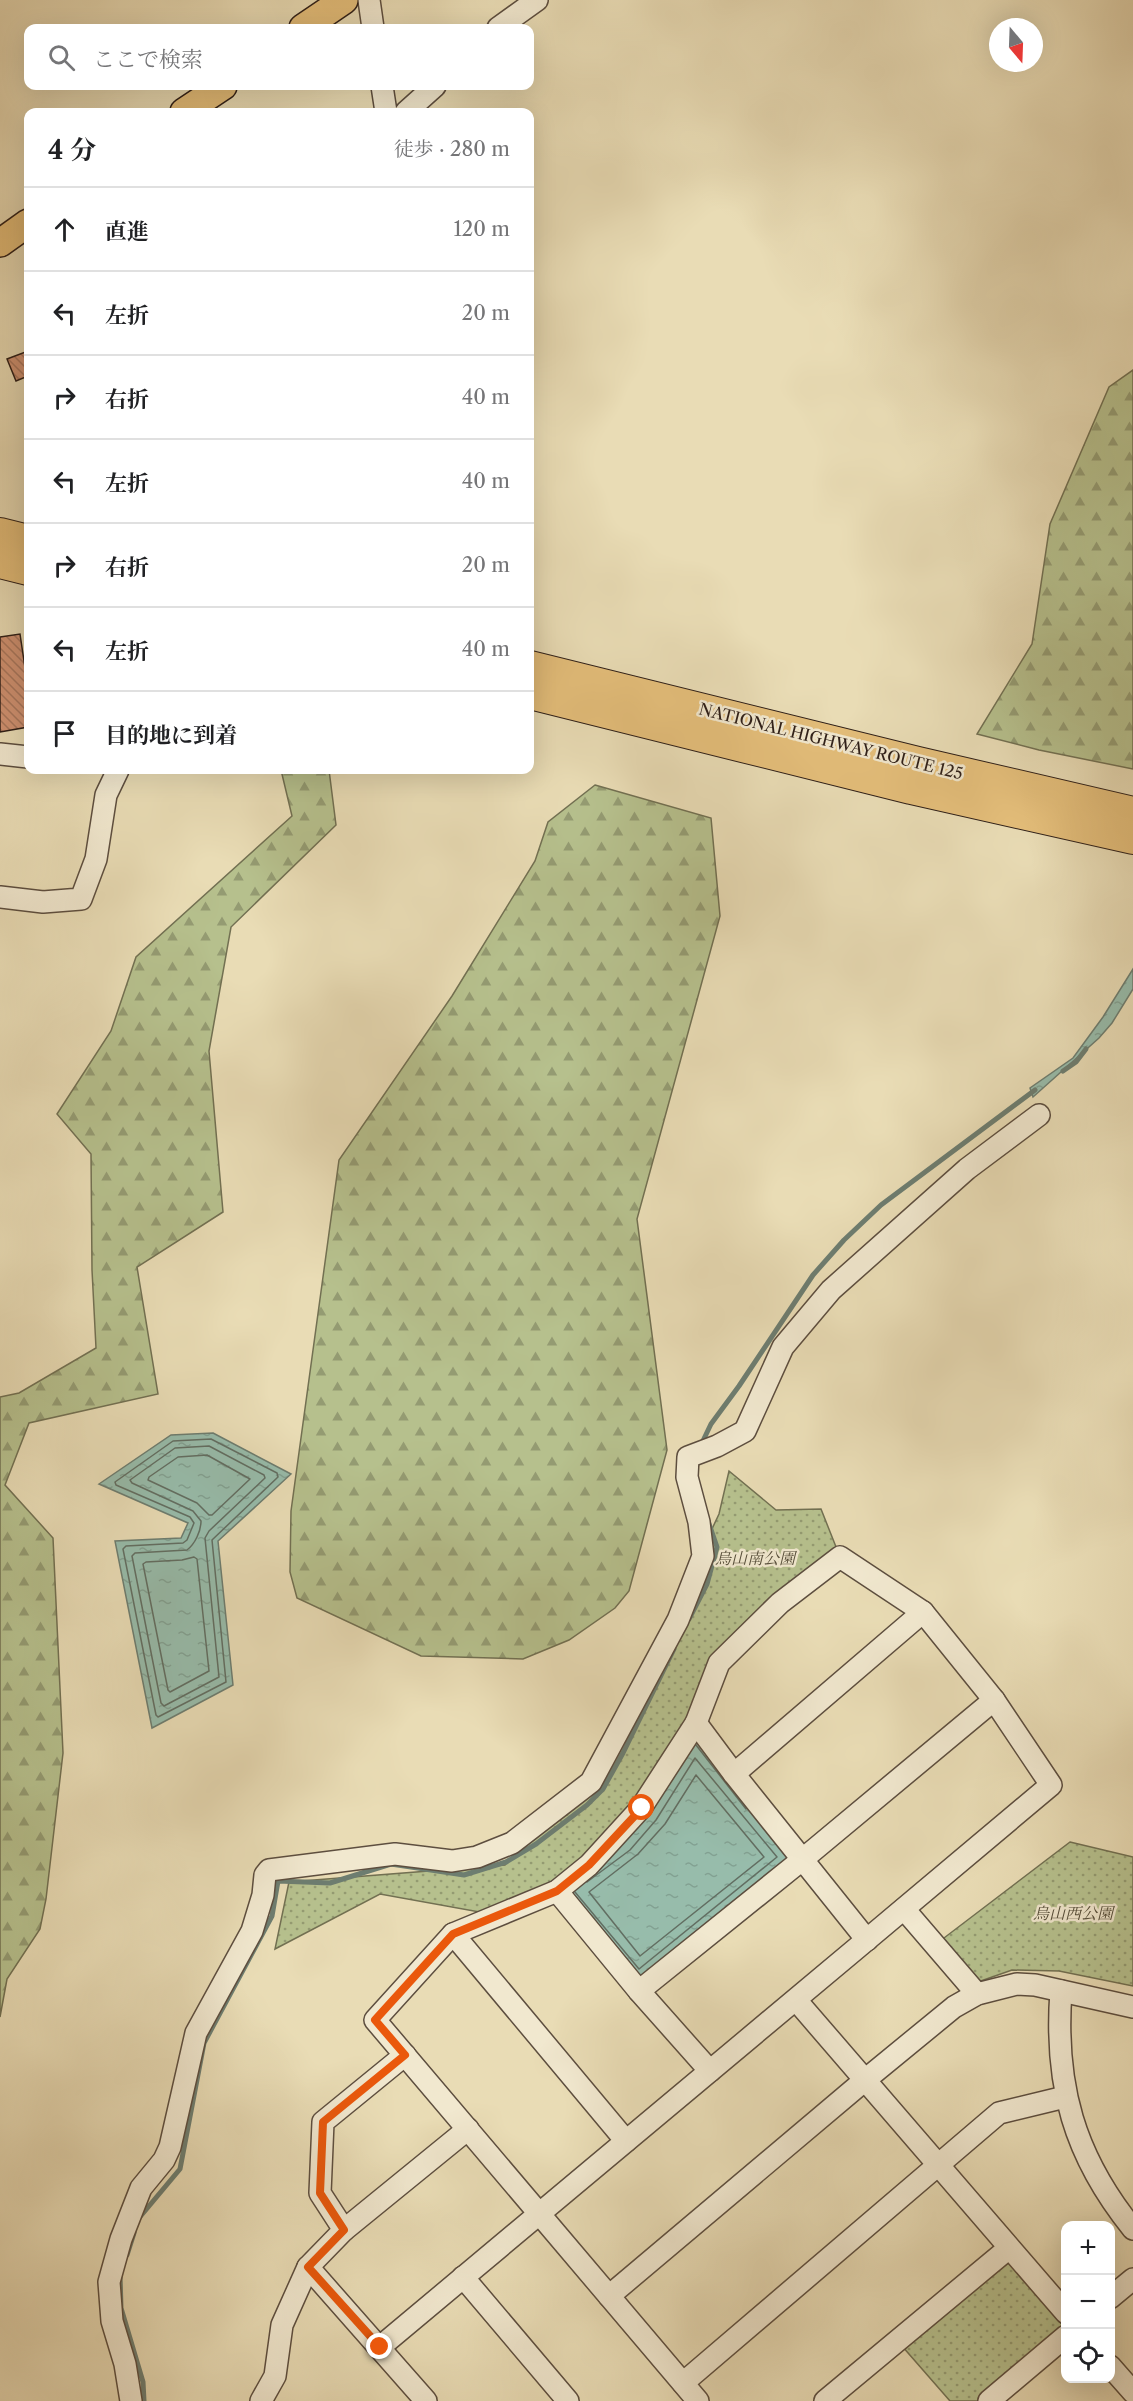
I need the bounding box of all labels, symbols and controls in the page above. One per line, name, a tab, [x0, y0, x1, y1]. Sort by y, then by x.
north arrow	[989, 18, 1043, 72]
search box	[24, 24, 534, 90]
icon: search	[45, 41, 78, 74]
text: ここで検索	[93, 46, 203, 73]
text: 4 分	[48, 134, 96, 166]
text: 徒歩 · 280 m	[394, 137, 510, 161]
icon: ahead	[48, 213, 81, 246]
text: 120 m	[453, 217, 510, 241]
text: 直進	[105, 218, 149, 245]
icon: left	[48, 297, 81, 330]
text: 20 m	[462, 301, 510, 325]
text: 左折	[105, 302, 149, 329]
icon: right	[48, 381, 81, 414]
text: 40 m	[462, 385, 510, 409]
text: 右折	[105, 386, 149, 413]
icon: left	[48, 465, 81, 498]
text: 40 m	[462, 469, 510, 493]
text: 左折	[105, 470, 149, 497]
icon: right	[48, 549, 81, 582]
text: 20 m	[462, 553, 510, 577]
text: 右折	[105, 554, 149, 581]
icon: left	[48, 633, 81, 666]
text: 40 m	[462, 637, 510, 661]
text: 左折	[105, 638, 149, 665]
street label: NATIONAL HIGHWAY ROUTE 125	[697, 699, 965, 783]
icon: arrive	[48, 717, 81, 750]
text: 目的地に到着	[105, 722, 237, 749]
park label: 烏山南公園	[715, 1548, 798, 1568]
route start	[628, 1794, 654, 1820]
park label: 烏山西公園	[1033, 1903, 1116, 1923]
map controls	[1061, 2221, 1115, 2383]
button: +	[1061, 2221, 1115, 2275]
button: −	[1061, 2275, 1115, 2329]
button: locate	[1061, 2329, 1115, 2383]
route end	[366, 2333, 392, 2359]

